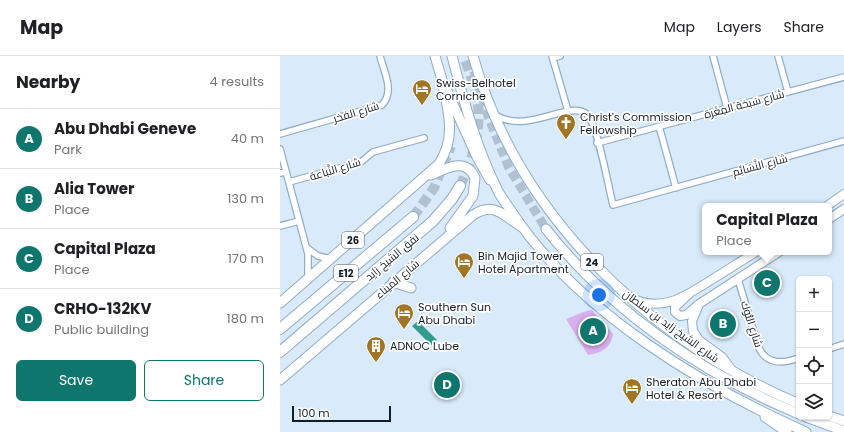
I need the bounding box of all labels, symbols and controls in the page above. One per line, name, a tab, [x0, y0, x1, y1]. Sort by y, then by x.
text: Map	[20, 14, 63, 41]
text: Map	[664, 17, 695, 37]
text: Layers	[717, 17, 761, 37]
text: Share	[783, 17, 824, 37]
text: Nearby	[16, 70, 80, 94]
text: 4 results	[210, 72, 264, 91]
place label: Swiss-Belhotel Corniche	[436, 75, 516, 104]
hotel icon: Swiss-Belhotel Corniche	[411, 78, 433, 106]
street label: شارع سَبخة المِغَرة	[702, 86, 786, 122]
street label: شارع الفخر	[330, 97, 381, 127]
place label: Christ's Commission Fellowship	[580, 109, 692, 138]
church icon: Christ's Commission Fellowship	[555, 112, 577, 140]
text: Abu Dhabi Geneve	[54, 118, 196, 139]
text: A	[24, 129, 34, 148]
text: 40 m	[231, 129, 264, 148]
text: Park	[54, 140, 82, 159]
street label: شارع النَّسَائِم	[731, 150, 789, 180]
street label: شارع النَّباعة	[307, 154, 363, 184]
text: Alia Tower	[54, 178, 134, 199]
text: B	[25, 189, 33, 208]
text: 130 m	[227, 189, 264, 208]
text: Place	[54, 200, 89, 219]
popup	[702, 203, 832, 255]
text: Capital Plaza	[716, 209, 818, 230]
street label: نفق الشيخ زايد	[362, 230, 422, 284]
text: Place	[716, 231, 752, 250]
road number: 26	[342, 232, 364, 248]
text: Capital Plaza	[54, 238, 156, 259]
place label: Bin Majid Tower Hotel Apartment	[478, 248, 569, 277]
text: C	[24, 249, 34, 268]
text: 170 m	[228, 249, 264, 268]
hotel icon: Bin Majid Tower Hotel Apartment	[453, 251, 475, 279]
road number: 24	[581, 254, 603, 270]
street label: شارع الميناء	[371, 256, 423, 302]
text: Place	[54, 260, 89, 279]
road number: E12	[334, 265, 358, 281]
pin: C	[754, 268, 780, 298]
map controls	[796, 276, 832, 420]
button: +	[796, 276, 832, 312]
your location	[589, 285, 609, 305]
street label: شارع الشيخ زايد بن سلطان	[620, 286, 722, 366]
text: CRHO-132KV	[54, 298, 151, 319]
street label: شارع التُّوك	[737, 298, 767, 350]
place label: Southern Sun Abu Dhabi	[418, 299, 491, 328]
hotel icon: Southern Sun Abu Dhabi	[393, 302, 415, 330]
text: D	[24, 309, 34, 328]
text: 180 m	[227, 309, 264, 328]
pin: B	[710, 309, 736, 339]
button: −	[796, 312, 832, 348]
pin: A	[580, 316, 606, 346]
text: Public building	[54, 320, 149, 339]
building icon: ADNOC Lube	[365, 335, 387, 363]
place label: ADNOC Lube	[390, 338, 459, 354]
button: locate	[796, 348, 832, 384]
button: Save	[16, 360, 136, 401]
button: Share	[144, 360, 264, 401]
pin: D	[434, 370, 460, 400]
place label: Sheraton Abu Dhabi Hotel & Resort	[646, 374, 756, 403]
hotel icon: Sheraton Abu Dhabi Hotel & Resort	[621, 377, 643, 405]
button: layers	[796, 384, 832, 420]
scale bar	[292, 404, 391, 423]
text: 100 m	[298, 405, 330, 421]

